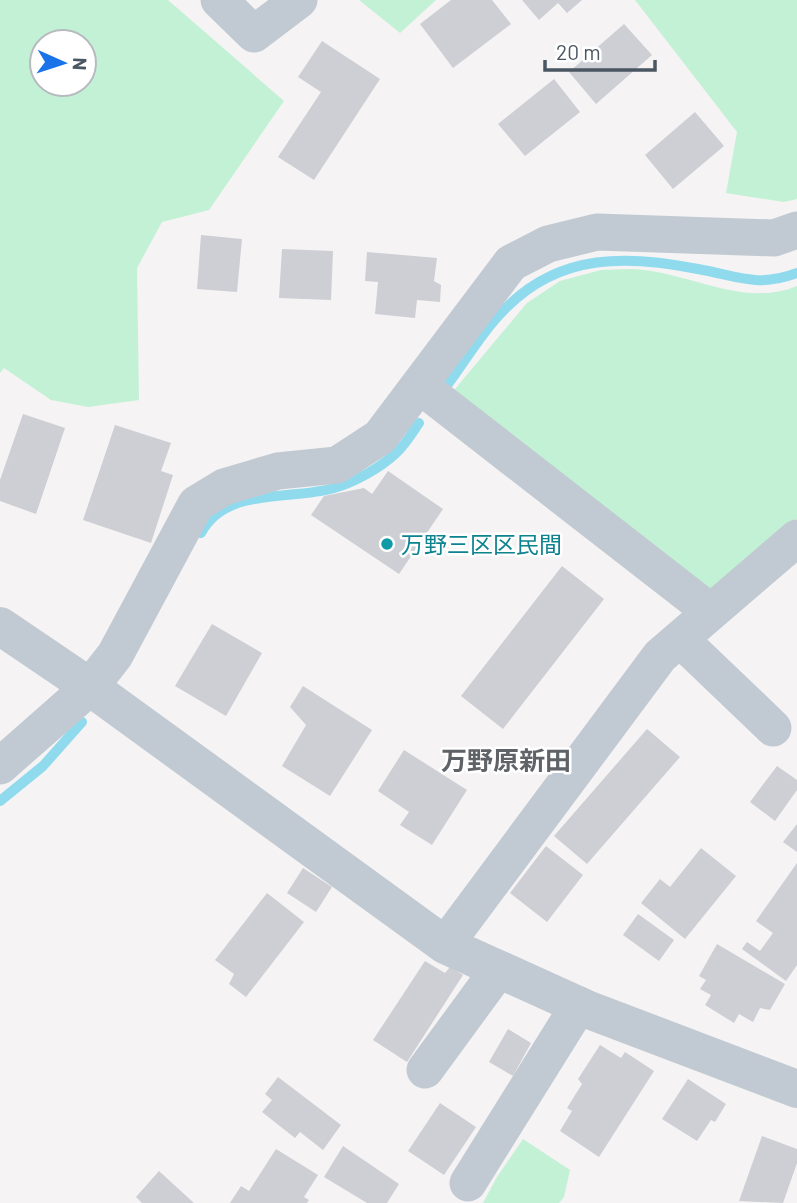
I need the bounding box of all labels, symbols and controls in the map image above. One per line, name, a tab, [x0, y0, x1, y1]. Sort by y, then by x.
north arrow	[28, 28, 98, 98]
scale bar	[545, 28, 655, 72]
text: 20 m	[556, 39, 601, 64]
text: N	[69, 57, 92, 71]
place label: 万野三区区民間	[401, 530, 562, 558]
marker: 万野三区区民間	[379, 536, 395, 552]
district label: 万野原新田	[441, 744, 571, 775]

